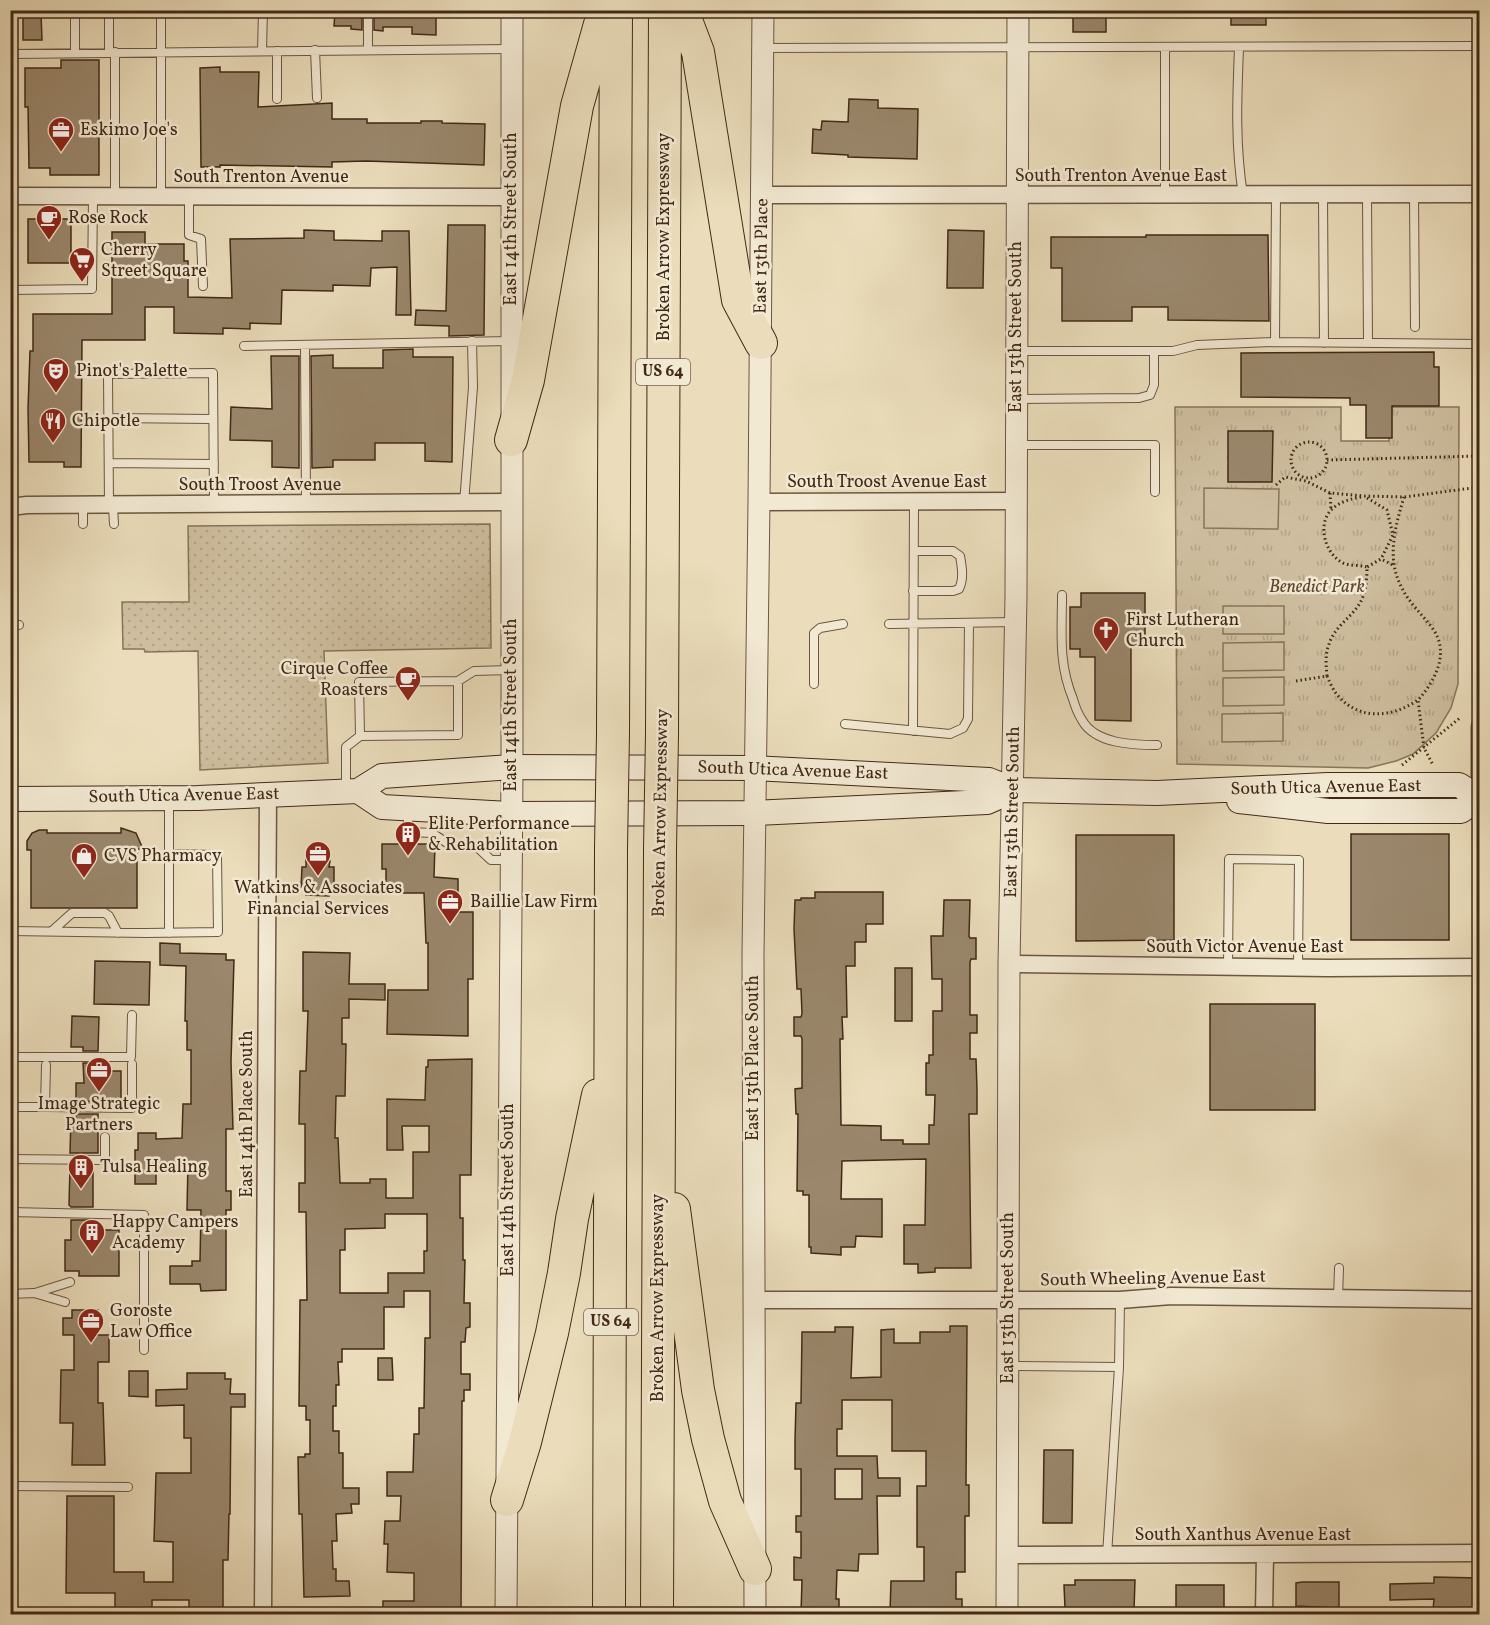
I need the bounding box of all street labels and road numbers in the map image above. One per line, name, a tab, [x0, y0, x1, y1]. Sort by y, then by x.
street label: East 14th Street South	[499, 132, 524, 306]
street label: Broken Arrow Expressway	[652, 133, 677, 341]
street label: South Trenton Avenue East	[1015, 164, 1227, 189]
street label: South Trenton Avenue	[173, 165, 349, 190]
street label: East 13th Place	[748, 198, 776, 314]
street label: East 13th Street South	[1004, 241, 1029, 413]
road number: US 64	[636, 359, 690, 385]
street label: South Troost Avenue East	[787, 470, 987, 495]
street label: South Troost Avenue	[179, 473, 341, 498]
street label: East 14th Street South	[499, 618, 524, 792]
street label: Broken Arrow Expressway	[647, 708, 675, 917]
street label: East 13th Street South	[999, 726, 1027, 898]
street label: South Utica Avenue East	[697, 755, 889, 787]
street label: South Utica Avenue East	[1230, 774, 1422, 802]
street label: South Utica Avenue East	[88, 782, 280, 810]
street label: South Victor Avenue East	[1146, 935, 1344, 960]
street label: East 13th Place South	[741, 975, 766, 1141]
street label: East 14th Place South	[235, 1030, 260, 1198]
street label: East 14th Street South	[496, 1103, 521, 1277]
street label: Broken Arrow Expressway	[646, 1194, 671, 1402]
street label: East 13th Street South	[996, 1212, 1021, 1384]
street label: South Wheeling Avenue East	[1040, 1265, 1266, 1293]
road number: US 64	[584, 1309, 638, 1335]
street label: South Xanthus Avenue East	[1135, 1523, 1351, 1548]

